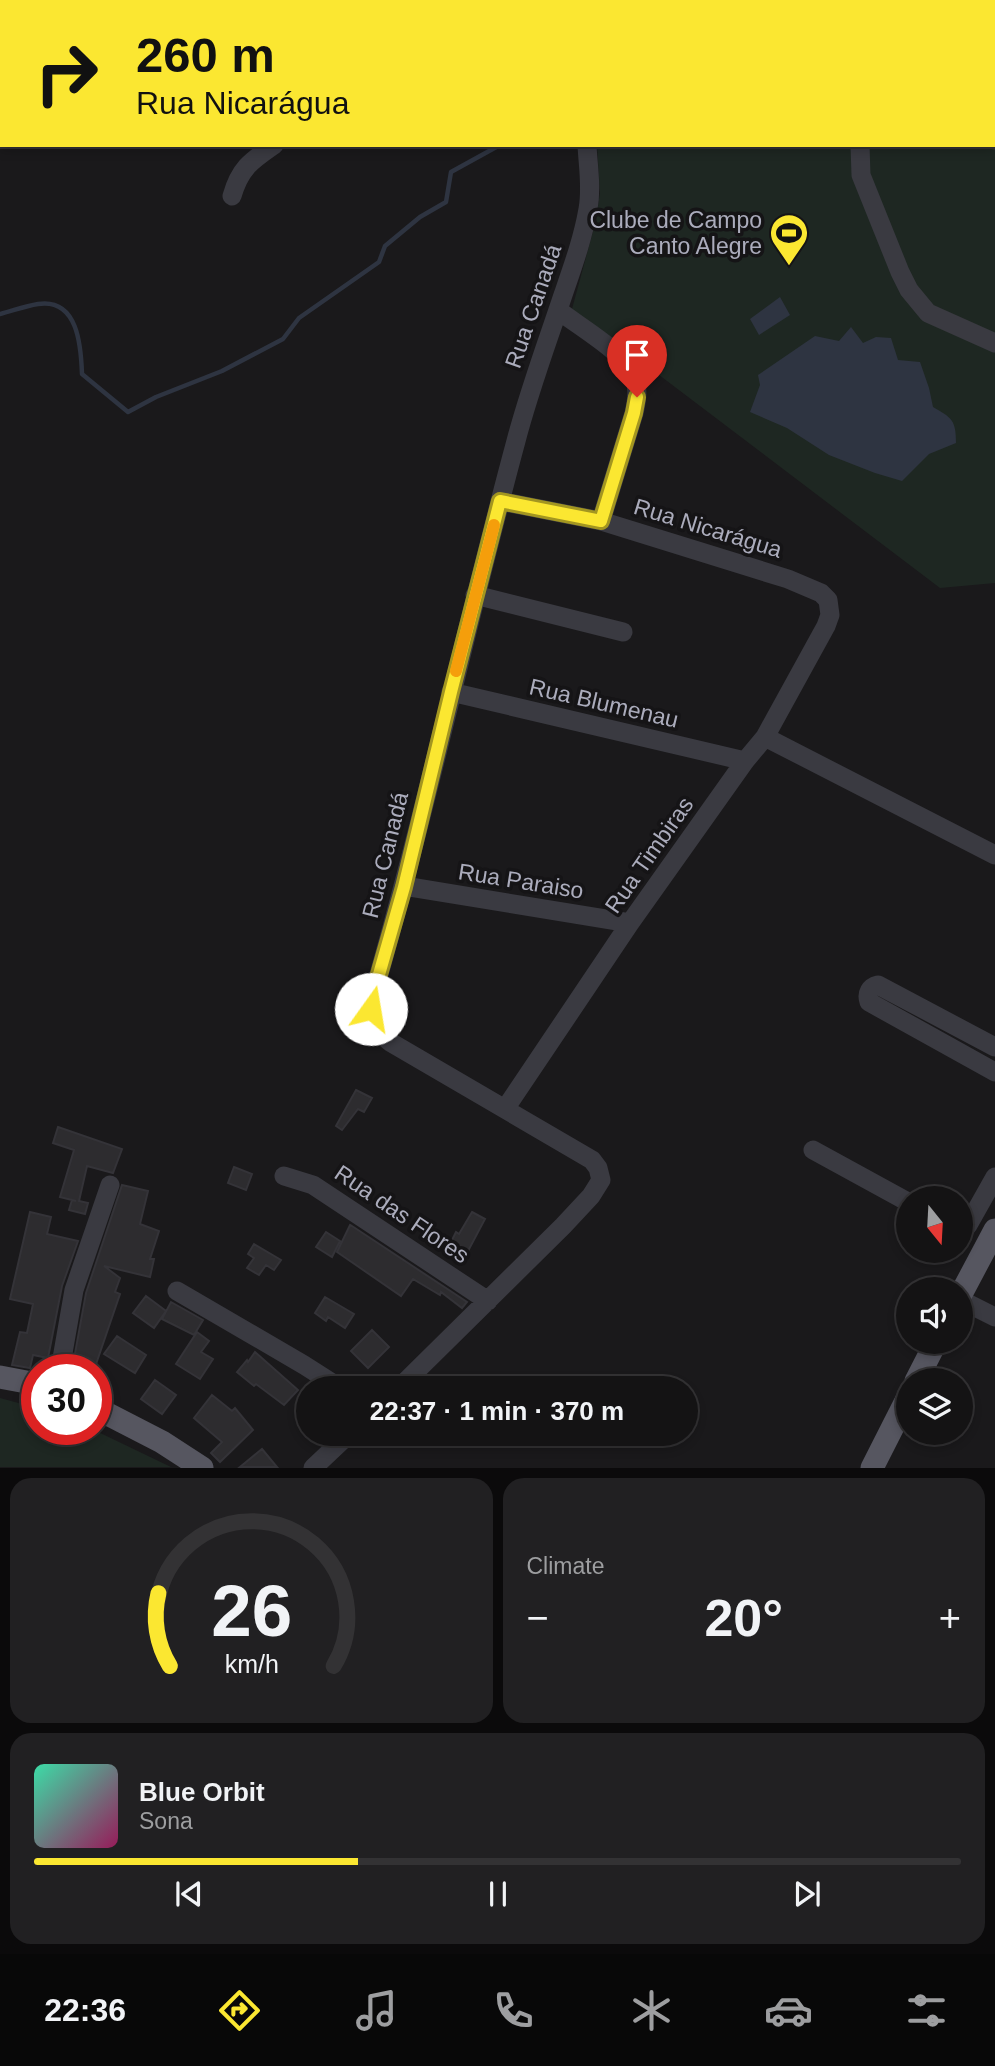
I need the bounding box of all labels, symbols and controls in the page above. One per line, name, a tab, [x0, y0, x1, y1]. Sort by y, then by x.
icon: right	[21, 28, 112, 119]
text: 260 m	[136, 28, 275, 82]
text: Rua Nicarágua	[136, 85, 349, 121]
place label: Clube de Campo Canto Alegre	[589, 207, 762, 259]
sports icon: Clube de Campo Canto Alegre	[768, 212, 810, 267]
street label: Rua Canadá	[500, 241, 566, 371]
pin	[607, 325, 667, 397]
icon: arrive	[618, 336, 656, 374]
street label: Rua Nicarágua	[631, 493, 785, 563]
street label: Rua Blumenau	[527, 673, 681, 733]
street label: Rua Canadá	[357, 789, 413, 921]
street label: Rua Timbiras	[599, 792, 699, 918]
street label: Rua Paraiso	[456, 858, 586, 904]
position arrow	[334, 972, 408, 1046]
street label: Rua das Flores	[330, 1160, 474, 1268]
north arrow	[896, 1186, 973, 1264]
map controls	[896, 1186, 973, 1445]
button: sound	[896, 1277, 973, 1354]
speed limit sign: 30	[21, 1354, 112, 1445]
button: layers	[896, 1368, 973, 1445]
text: 22:37 · 1 min · 370 m	[370, 1396, 624, 1426]
text: Climate	[527, 1553, 604, 1579]
text: 26	[211, 1571, 292, 1652]
text: 20°	[704, 1589, 783, 1647]
text: −	[527, 1597, 549, 1639]
text: +	[939, 1597, 961, 1639]
text: km/h	[224, 1650, 278, 1678]
text: Blue Orbit	[139, 1777, 265, 1807]
text: Sona	[139, 1808, 193, 1834]
icon: previous	[170, 1875, 208, 1913]
icon: pause	[479, 1875, 517, 1913]
icon: next	[788, 1875, 826, 1913]
icon: directions	[215, 1986, 264, 2035]
icon: music	[352, 1986, 401, 2035]
icon: phone	[489, 1986, 538, 2035]
icon: climate	[627, 1986, 676, 2035]
icon: car	[764, 1986, 813, 2035]
icon: filters	[902, 1986, 951, 2035]
text: 22:36	[44, 1992, 126, 2028]

